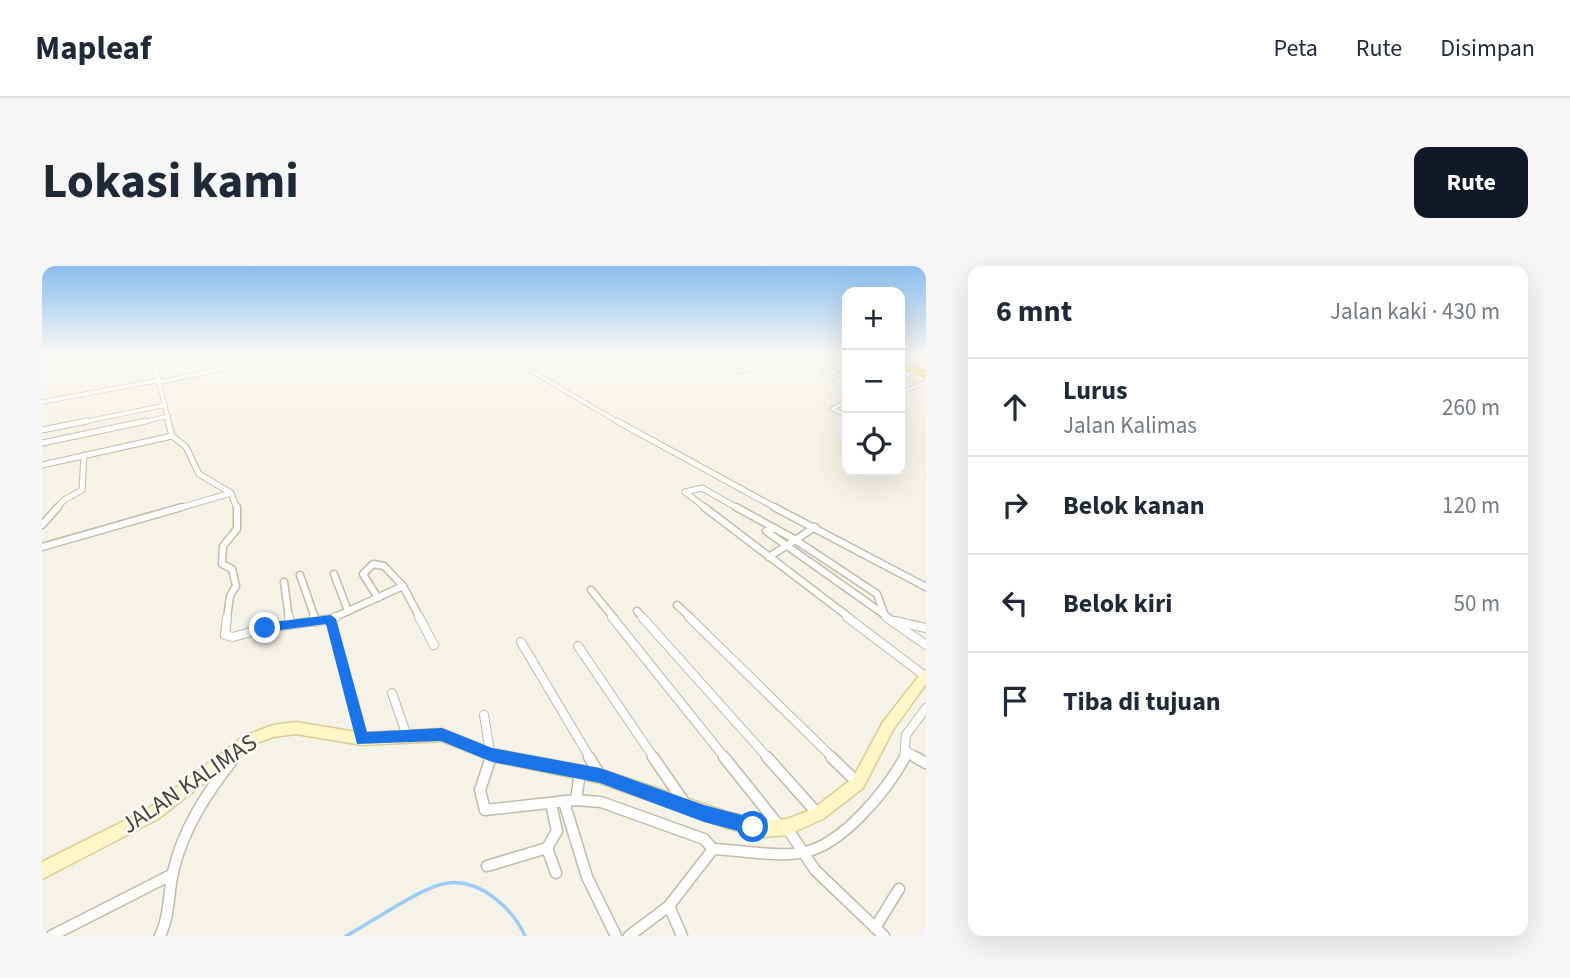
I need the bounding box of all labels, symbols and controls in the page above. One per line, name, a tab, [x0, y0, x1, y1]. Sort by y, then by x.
text: Mapleaf	[35, 25, 151, 72]
text: Peta	[1273, 31, 1318, 66]
text: Rute	[1356, 31, 1402, 66]
text: Disimpan	[1440, 31, 1535, 66]
text: Lokasi kami	[42, 147, 299, 217]
button: Rute	[1414, 147, 1528, 218]
map controls	[842, 287, 905, 476]
button: +	[842, 287, 905, 350]
text: 6 mnt	[996, 290, 1072, 333]
text: Jalan kaki · 430 m	[1330, 295, 1500, 328]
button: −	[842, 350, 905, 413]
text: Lurus	[1063, 372, 1128, 409]
icon: ahead	[996, 388, 1034, 426]
text: 260 m	[1442, 391, 1500, 424]
text: Jalan Kalimas	[1063, 409, 1197, 442]
button: locate	[842, 413, 905, 476]
icon: right	[996, 486, 1034, 524]
text: Belok kanan	[1063, 487, 1205, 524]
text: 120 m	[1442, 489, 1500, 522]
icon: left	[996, 584, 1034, 622]
text: Belok kiri	[1063, 585, 1172, 622]
text: 50 m	[1453, 587, 1500, 620]
route end	[249, 612, 280, 643]
icon: arrive	[996, 682, 1034, 720]
text: Tiba di tujuan	[1063, 683, 1221, 720]
street label: JALAN KALIMAS	[114, 725, 264, 843]
route start	[737, 811, 768, 842]

